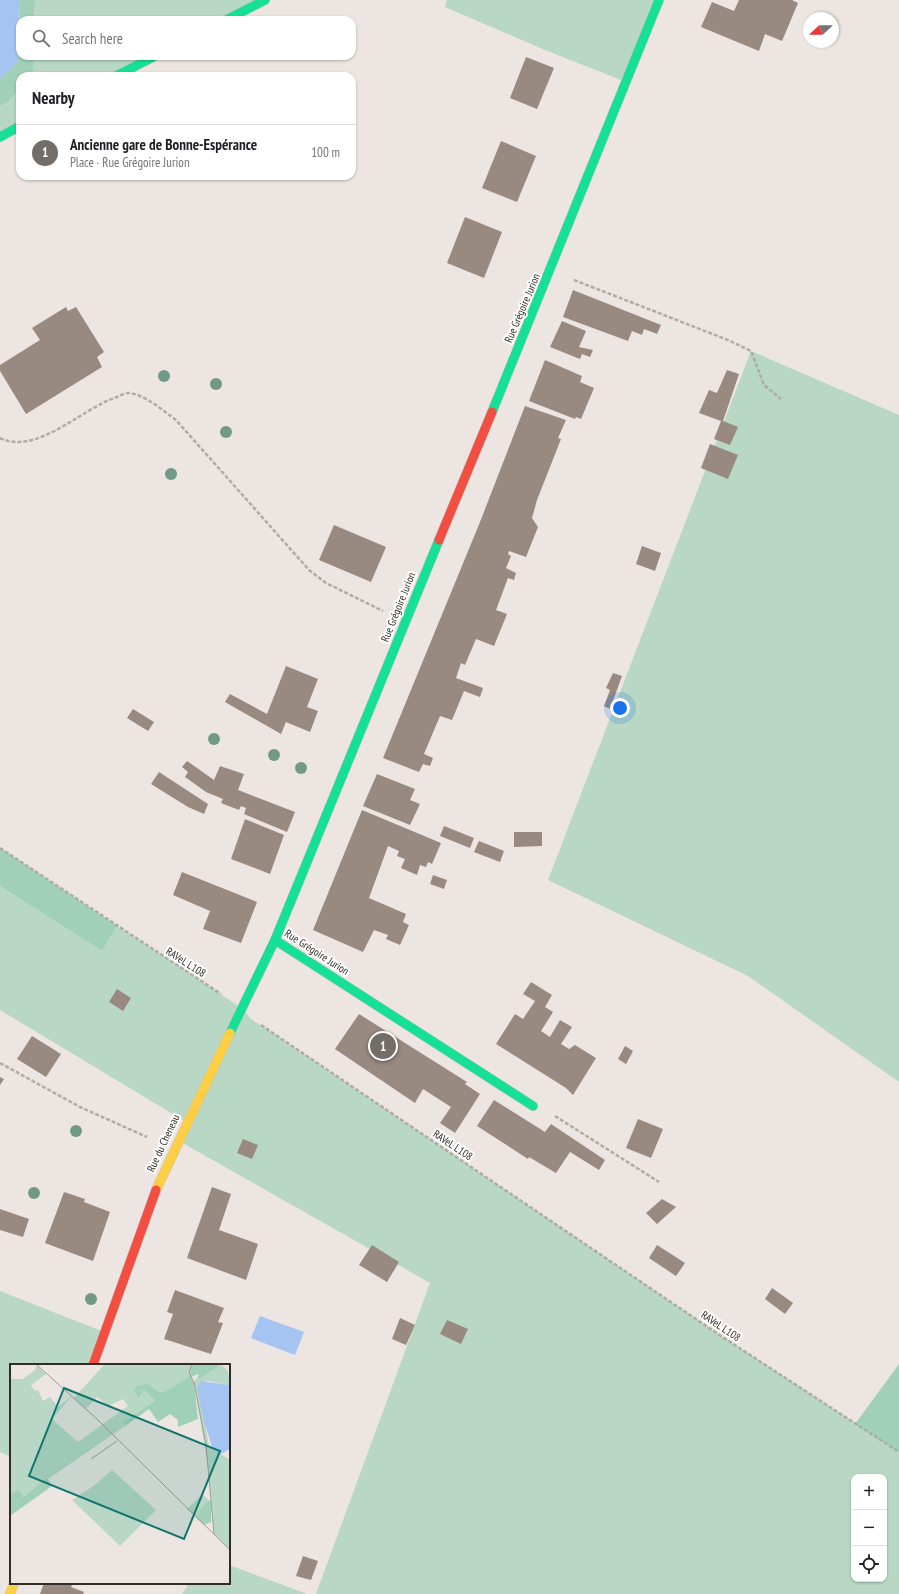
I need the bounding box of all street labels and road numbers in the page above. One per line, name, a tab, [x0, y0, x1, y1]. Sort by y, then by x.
street label: Rue Grégoire Jurion	[501, 271, 543, 345]
street label: Rue Grégoire Jurion	[378, 570, 418, 644]
street label: Rue Grégoire Jurion	[282, 926, 352, 978]
street label: RAVeL L108	[163, 944, 209, 980]
street label: Rue du Cheneau	[144, 1112, 182, 1174]
street label: RAVeL L108	[431, 1127, 476, 1163]
street label: RAVeL L108	[699, 1308, 744, 1344]

